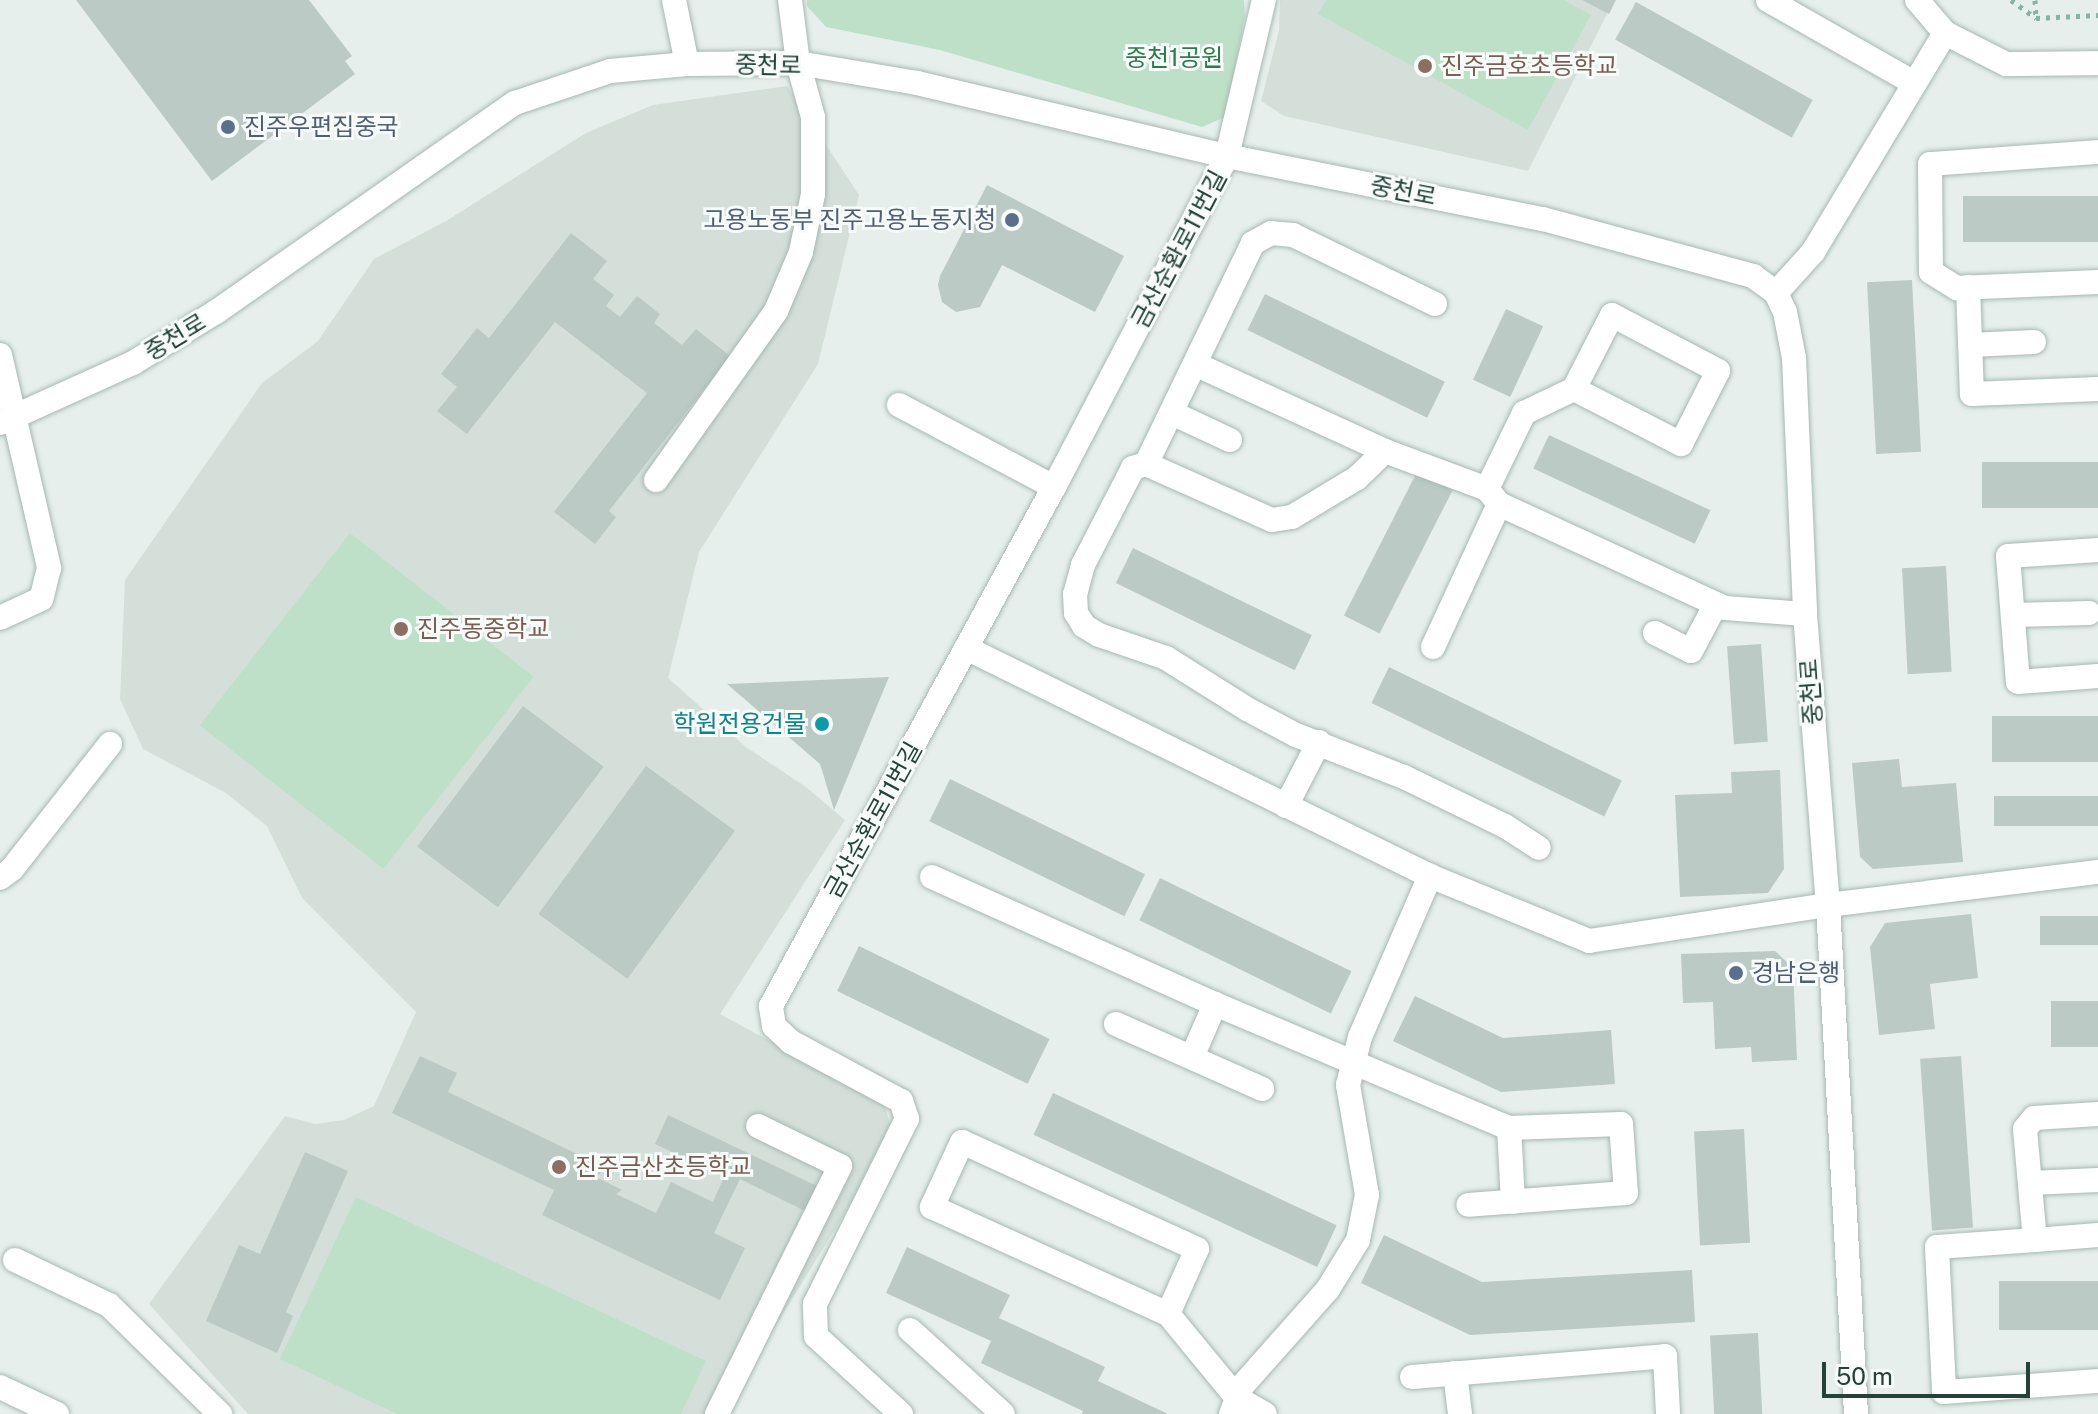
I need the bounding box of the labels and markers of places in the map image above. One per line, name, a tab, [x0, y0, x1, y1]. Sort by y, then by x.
place label: 진주금호초등학교	[1441, 52, 1618, 80]
marker: 진주금호초등학교	[1416, 57, 1434, 75]
place label: 진주우편집중국	[244, 113, 399, 141]
marker: 진주우편집중국	[219, 118, 237, 136]
place label: 고용노동부 진주고용노동지청	[703, 206, 996, 234]
marker: 고용노동부 진주고용노동지청	[1003, 211, 1021, 229]
place label: 진주동중학교	[417, 615, 549, 643]
marker: 진주동중학교	[392, 620, 410, 638]
place label: 학원전용건물	[674, 710, 806, 738]
marker: 학원전용건물	[813, 715, 831, 733]
place label: 경남은행	[1752, 959, 1840, 987]
marker: 경남은행	[1727, 964, 1745, 982]
place label: 진주금산초등학교	[575, 1153, 752, 1181]
marker: 진주금산초등학교	[550, 1158, 568, 1176]

